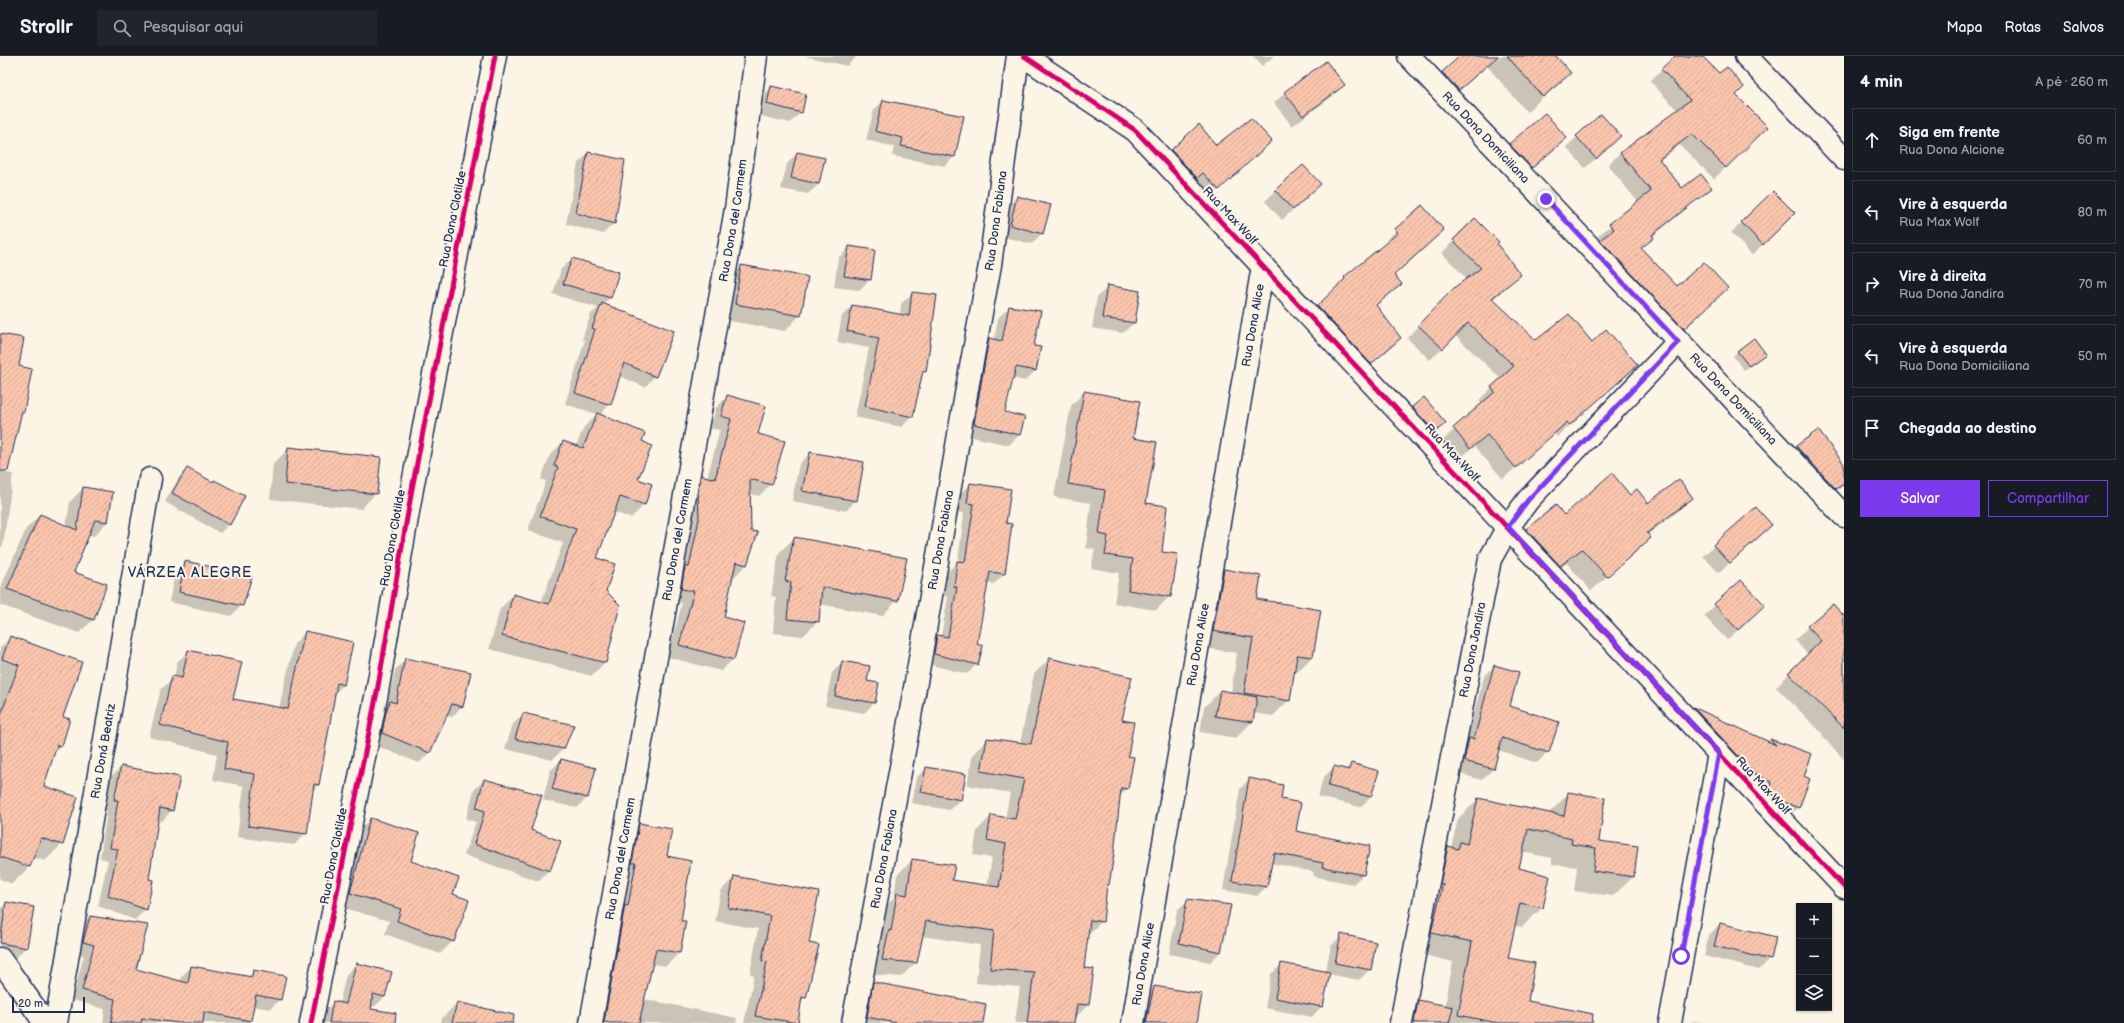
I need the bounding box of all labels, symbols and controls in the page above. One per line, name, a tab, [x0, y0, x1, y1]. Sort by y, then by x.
search box	[97, 10, 377, 46]
text: Strollr	[20, 16, 73, 39]
icon: search	[111, 17, 133, 39]
text: Pesquisar aqui	[143, 18, 243, 37]
text: Mapa	[1946, 19, 1983, 36]
text: Rotas	[2005, 19, 2041, 36]
text: Salvos	[2063, 19, 2104, 36]
text: 4 min	[1860, 72, 1903, 92]
text: A pé · 260 m	[2035, 74, 2108, 90]
street label: Rua Dona Domiciliana	[1439, 88, 1533, 187]
text: Siga em frente	[1899, 123, 2000, 142]
icon: ahead	[1861, 129, 1883, 151]
text: 60 m	[2077, 132, 2107, 148]
text: Rua Dona Alcione	[1899, 142, 2004, 158]
street label: Rua Dona del Carmem	[716, 158, 750, 283]
street label: Rua Dona Clotilde	[436, 169, 470, 269]
street label: Rua Dona Fabiana	[982, 169, 1010, 272]
street label: Rua Max Wolf	[1199, 184, 1261, 248]
route end	[1537, 190, 1555, 208]
text: Vire à esquerda	[1899, 195, 2007, 214]
icon: left	[1861, 201, 1883, 223]
text: 80 m	[2078, 204, 2107, 220]
text: Rua Max Wolf	[1899, 214, 1979, 230]
text: Vire à direita	[1899, 267, 1986, 286]
icon: right	[1861, 273, 1883, 295]
text: 70 m	[2079, 276, 2107, 292]
street label: Rua Dona Alice	[1238, 283, 1267, 368]
text: Rua Dona Jandira	[1899, 286, 2004, 302]
text: Vire à esquerda	[1899, 339, 2007, 358]
icon: left	[1861, 345, 1883, 367]
text: 50 m	[2078, 348, 2107, 364]
street label: Rua Dona Domiciliana	[1686, 350, 1780, 448]
text: Rua Dona Domiciliana	[1899, 358, 2030, 374]
icon: arrive	[1861, 417, 1883, 439]
text: Chegada ao destino	[1899, 419, 2037, 438]
street label: Rua Max Wolf	[1421, 421, 1483, 485]
street label: Rua Dona del Carmem	[659, 477, 695, 602]
button: Salvar	[1860, 480, 1980, 517]
button: Compartilhar	[1988, 480, 2108, 517]
street label: Rua Dona Clotilde	[377, 488, 409, 588]
street label: Rua Dona Fabiana	[925, 489, 957, 591]
district label: VÁRZEA ALEGRE	[128, 563, 252, 581]
street label: Rua Dona Jandira	[1456, 601, 1489, 699]
street label: Rua Dona Alice	[1184, 602, 1212, 687]
street label: Rua Doná Beatriz	[87, 702, 119, 800]
street label: Rua Max Wolf	[1732, 754, 1794, 818]
street label: Rua Dona del Carmem	[602, 796, 639, 921]
street label: Rua Dona Clotilde	[317, 806, 351, 906]
street label: Rua Dona Fabiana	[867, 808, 900, 910]
map controls	[1796, 903, 1832, 1011]
button: +	[1796, 903, 1832, 939]
street label: Rua Dona Alice	[1129, 921, 1158, 1006]
button: −	[1796, 939, 1832, 975]
route start	[1672, 947, 1690, 965]
button: layers	[1796, 975, 1832, 1011]
scale bar	[12, 995, 85, 1014]
text: 20 m	[18, 997, 43, 1010]

